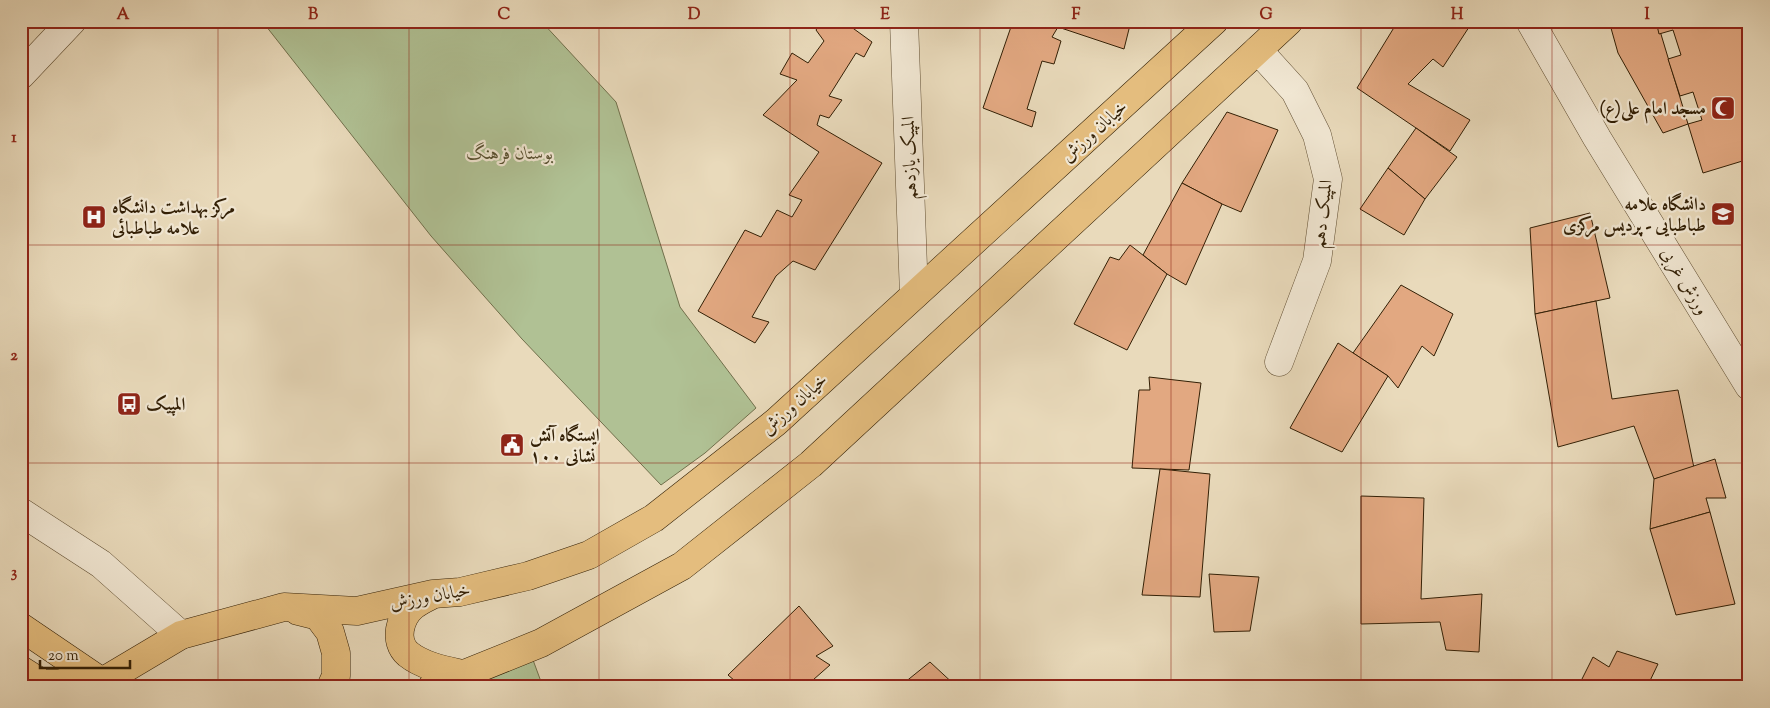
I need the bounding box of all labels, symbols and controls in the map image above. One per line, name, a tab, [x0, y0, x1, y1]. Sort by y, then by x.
text: A	[117, 4, 130, 27]
text: B	[308, 4, 318, 27]
text: C	[498, 4, 511, 27]
text: D	[688, 4, 701, 27]
text: E	[880, 4, 890, 27]
text: F	[1072, 4, 1081, 27]
text: G	[1259, 4, 1273, 27]
text: H	[1451, 4, 1464, 27]
text: I	[1644, 4, 1650, 27]
mosque icon: مسجد امام علی(ع)	[1710, 95, 1736, 121]
street label: خیابان ورزش	[1056, 96, 1134, 169]
place label: مسجد امام علی(ع)	[1599, 97, 1706, 124]
street label: المپیک یازدهم	[897, 116, 927, 200]
text: 1	[11, 127, 17, 150]
park label: بوستان فرهنگ	[467, 141, 554, 168]
street label: المپیک دهم	[1307, 178, 1343, 250]
place label: دانشگاه علامه طباطبایی - پردیس مرکزی	[1563, 192, 1706, 240]
place label: مرکز بهداشت دانشگاه علامه طباطبائی	[111, 195, 235, 243]
school or university icon: دانشگاه علامه طباطبایی - پردیس مرکزی	[1710, 201, 1736, 227]
hospital icon: مرکز بهداشت دانشگاه علامه طباطبائی	[81, 204, 107, 230]
street label: ورزش غربی	[1653, 243, 1714, 321]
text: 2	[10, 345, 18, 368]
street label: خیابان ورزش	[756, 369, 834, 442]
bus stop icon: المپیک	[116, 391, 142, 417]
place label: المپیک	[146, 393, 186, 419]
place label: ایستگاه آتش نشانی ۱۰۰	[530, 423, 600, 471]
public building icon: ایستگاه آتش نشانی ۱۰۰	[499, 432, 525, 458]
text: 3	[11, 562, 18, 585]
street label: خیابان ورزش	[388, 578, 473, 618]
scale bar	[40, 638, 130, 670]
text: 20 m	[48, 646, 79, 667]

